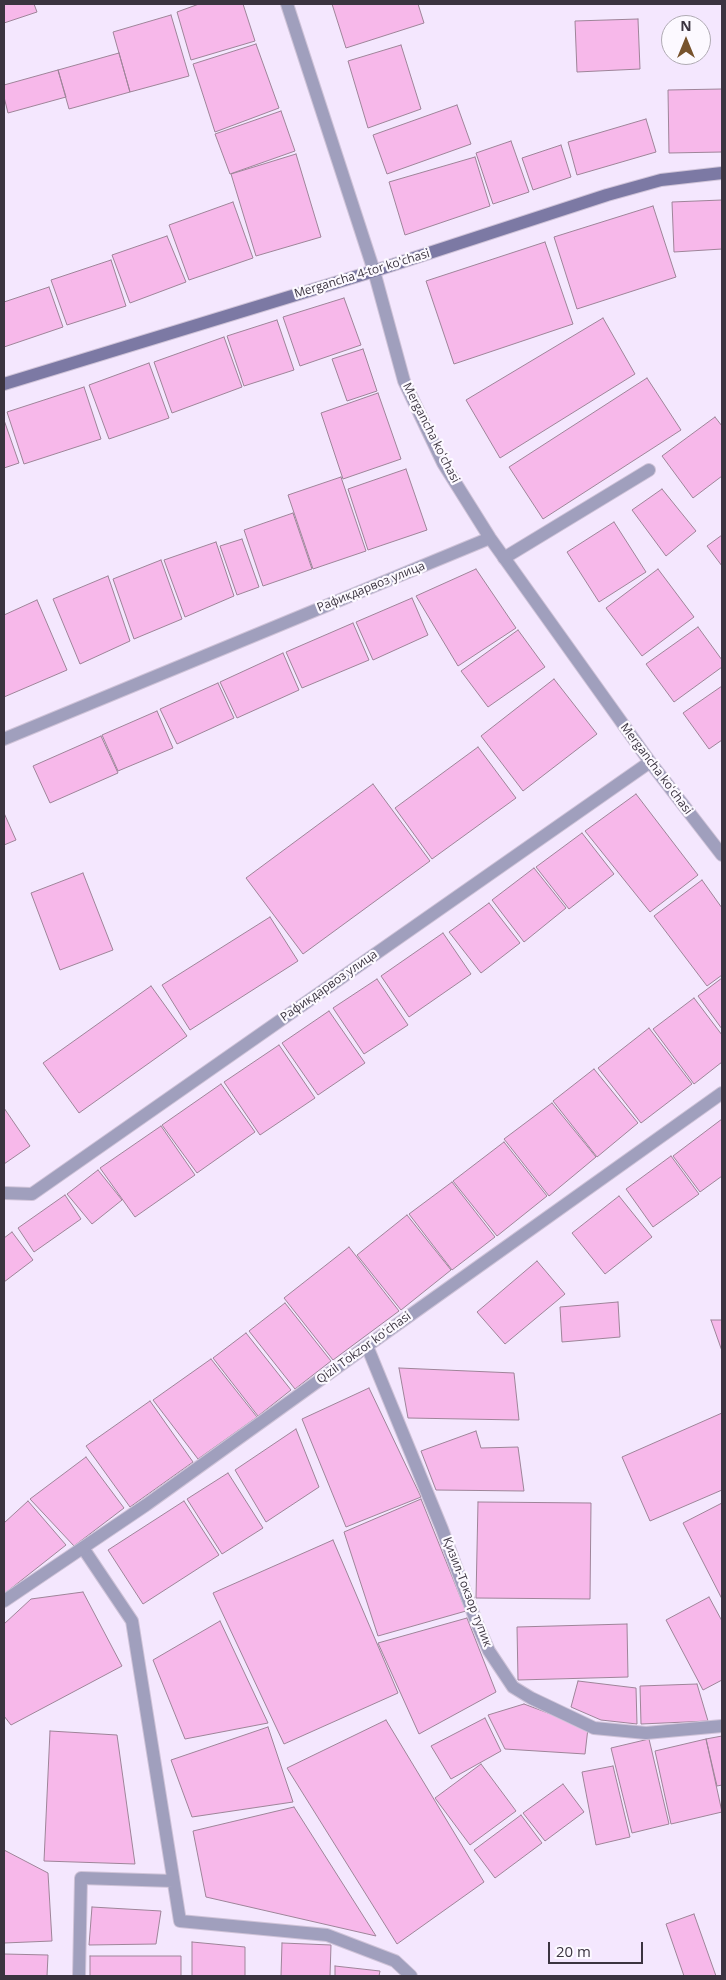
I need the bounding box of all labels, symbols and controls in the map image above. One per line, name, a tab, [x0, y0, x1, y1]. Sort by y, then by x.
north arrow	[661, 15, 711, 65]
text: N	[680, 16, 692, 35]
street label: Mergancha 4-tor ko'chasi	[293, 247, 431, 301]
street label: Mergancha koʻchasi	[399, 380, 463, 486]
street label: Рафикдарвоз улица	[315, 559, 427, 615]
street label: Mergancha koʻchasi	[617, 721, 695, 817]
street label: Рафикдарвоз улица	[278, 947, 380, 1025]
street label: Qizil Tokzor koʻchasi	[314, 1309, 414, 1387]
street label: Қизил-Токзор тупик	[439, 1535, 495, 1649]
scale bar	[551, 1932, 646, 1964]
text: 20 m	[556, 1941, 591, 1961]

